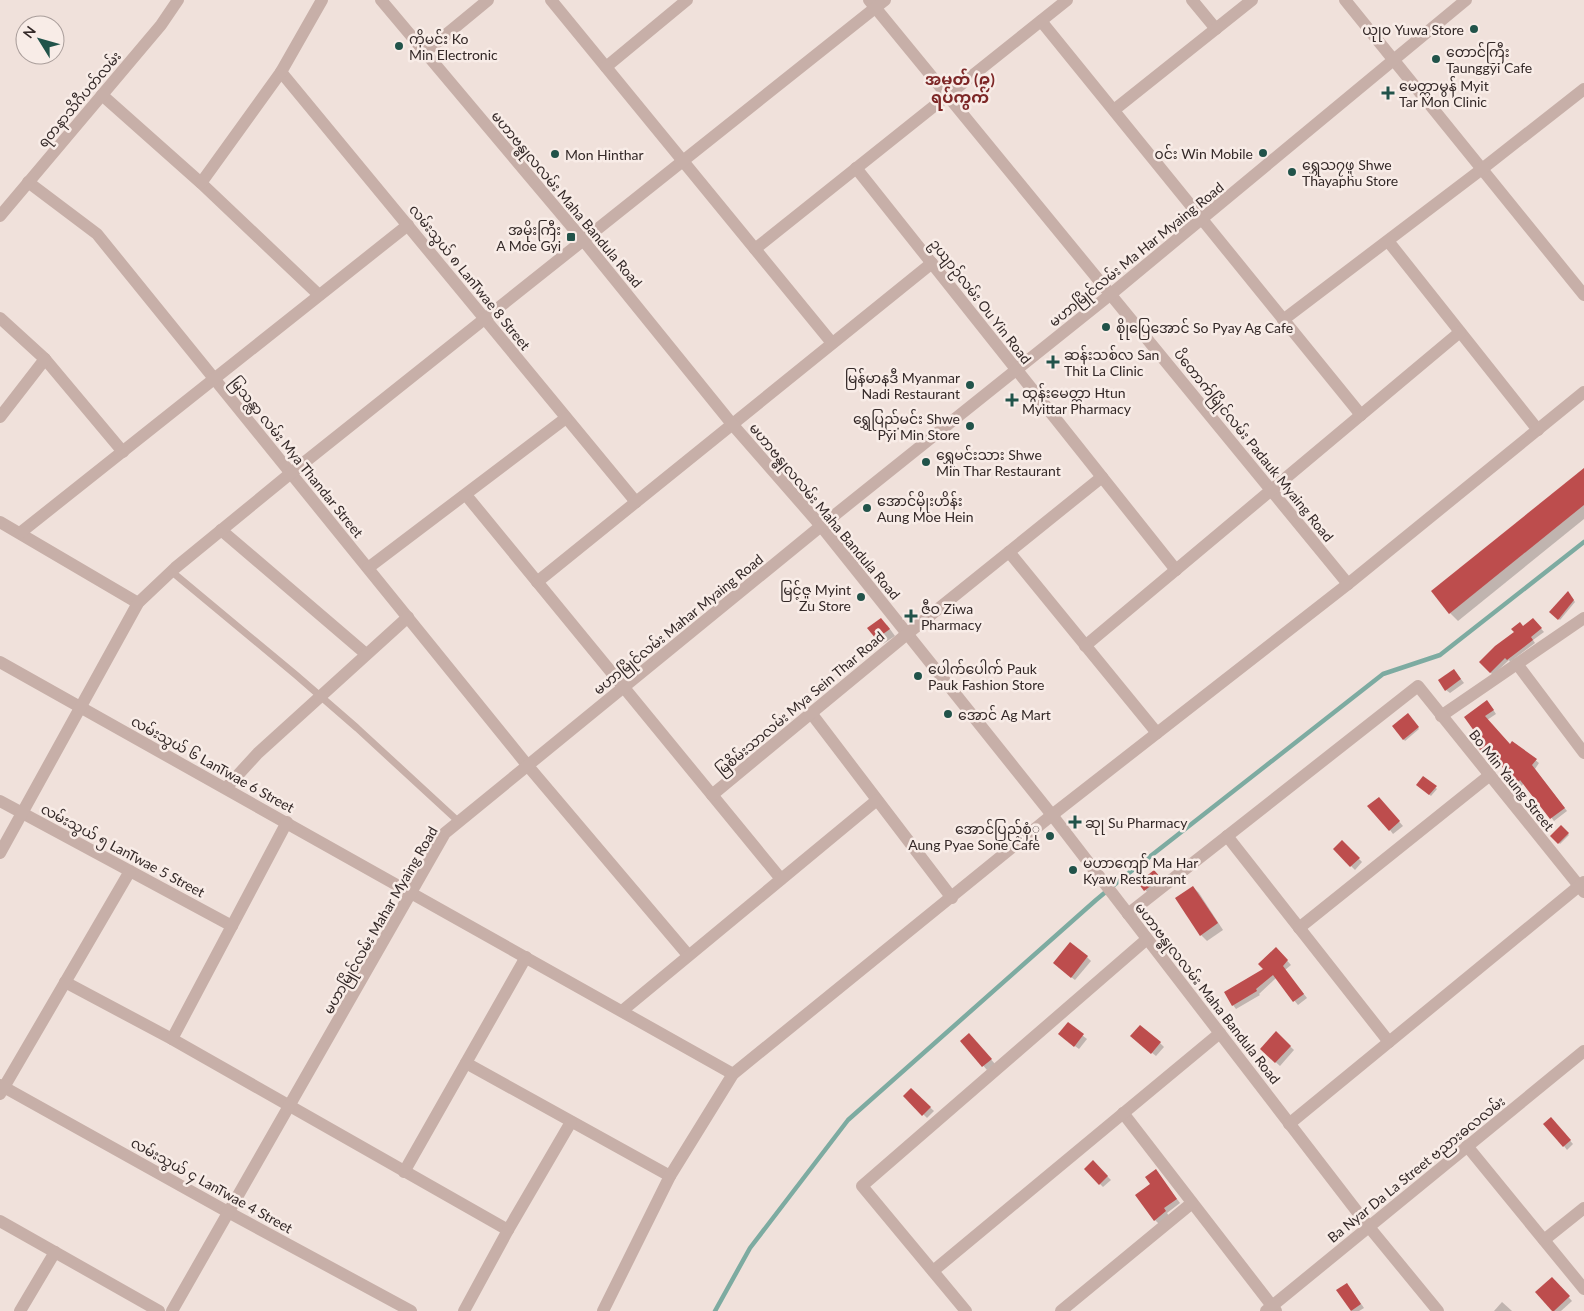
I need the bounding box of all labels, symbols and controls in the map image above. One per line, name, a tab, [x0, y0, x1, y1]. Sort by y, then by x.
north arrow	[15, 15, 65, 65]
place label: ယုုဝ Yuwa Store	[1362, 21, 1464, 42]
text: N	[19, 22, 39, 41]
marker: ယုုဝ Yuwa Store	[1468, 23, 1480, 35]
place label: ကိုမင်း Ko Min Electronic	[409, 29, 498, 63]
marker: ကိုမင်း Ko Min Electronic	[393, 40, 405, 52]
place label: တောင်ကြီး Taunggyi Cafe	[1446, 42, 1532, 76]
street label: ရတနာသိဂီပတ်လမ်း	[33, 47, 127, 153]
marker: တောင်ကြီး Taunggyi Cafe	[1430, 53, 1442, 65]
district label: အမှတ် (၉) ရပ်ကွက်	[925, 68, 995, 111]
place label: မေတ္တာမွန် Myit Tar Mon Clinic	[1399, 76, 1489, 110]
marker: မေတ္တာမွန် Myit Tar Mon Clinic	[1381, 86, 1395, 100]
street label: မဟာဗန္ဓုလလမ်း Maha Bandula Road	[485, 107, 647, 294]
place label: ၀င်း Win Mobile	[1155, 144, 1253, 162]
place label: Mon Hinthar	[565, 146, 644, 163]
marker: ၀င်း Win Mobile	[1257, 147, 1269, 159]
marker: Mon Hinthar	[549, 148, 561, 160]
place label: ရွှေသ၇ဖူ Shwe Thayaphu Store	[1302, 156, 1398, 189]
marker: ရွှေသ၇ဖူ Shwe Thayaphu Store	[1286, 166, 1298, 178]
street label: မဟာမြိုင်လမ်း Ma Har Myaing Road	[1045, 177, 1229, 333]
street label: လမ်းသွယ် ၈ LanTwae 8 Street	[404, 200, 535, 355]
place label: အမိုးကြီး A Moe Gyi	[496, 220, 561, 254]
marker: အမိုးကြီး A Moe Gyi	[565, 231, 577, 243]
street label: ဥယျာဉ်လမ်း Ou Yin Road	[924, 234, 1036, 370]
place label: စိုုပြေအောင် So Pyay Ag Cafe	[1116, 318, 1293, 340]
marker: စိုုပြေအောင် So Pyay Ag Cafe	[1100, 321, 1112, 333]
street label: ပိတောက်မြိုင်လမ်း Padauk Myaing Road	[1168, 344, 1338, 547]
place label: ဆန်းသစ်လ San Thit La Clinic	[1064, 345, 1159, 379]
marker: ဆန်းသစ်လ San Thit La Clinic	[1046, 355, 1060, 369]
place label: မြန်မာနဒီ Myanmar Nadi Restaurant	[845, 368, 960, 402]
street label: မြသန္လာ လမ်း Mya Thandar Street	[224, 373, 368, 543]
marker: မြန်မာနဒီ Myanmar Nadi Restaurant	[964, 379, 976, 391]
place label: ထွန်းမေတ္တာ Htun Myittar Pharmacy	[1022, 383, 1132, 417]
marker: ထွန်းမေတ္တာ Htun Myittar Pharmacy	[1006, 394, 1018, 406]
place label: ရွှေပြည်မင်း Shwe Pyi Min Store	[853, 409, 960, 443]
street label: မဟာဗန္ဓုလလမ်း Maha Bandula Road	[743, 419, 905, 606]
marker: ရွှေပြည်မင်း Shwe Pyi Min Store	[964, 420, 976, 432]
place label: ရွှေမင်းသား Shwe Min Thar Restaurant	[936, 445, 1061, 479]
marker: ရွှေမင်းသား Shwe Min Thar Restaurant	[920, 456, 932, 468]
place label: အောင်မိုုးဟိန်း Aung Moe Hein	[877, 491, 974, 525]
marker: အောင်မိုုးဟိန်း Aung Moe Hein	[861, 502, 873, 514]
street label: မဟာမြိုင်လမ်း Mahar Myaing Road	[589, 549, 769, 701]
place label: မြင့်ဇူ Myint Zu Store	[780, 580, 851, 614]
marker: မြင့်ဇူ Myint Zu Store	[855, 591, 867, 603]
place label: ဇီဝ Ziwa Pharmacy	[921, 599, 982, 633]
marker: ဇီဝ Ziwa Pharmacy	[905, 610, 917, 622]
street label: မြစိမ်းသာလမ်း Mya Sein Thar Road	[712, 627, 890, 781]
place label: ပေါက်ပေါက် Pauk Pauk Fashion Store	[928, 659, 1045, 693]
marker: ပေါက်ပေါက် Pauk Pauk Fashion Store	[912, 670, 924, 682]
place label: အောင် Ag Mart	[958, 705, 1051, 723]
marker: အောင် Ag Mart	[942, 708, 954, 720]
street label: လမ်းသွယ် ၆ LanTwae 6 Street	[127, 711, 298, 819]
street label: Bo Min Yaung Street	[1466, 726, 1558, 834]
street label: လမ်းသွယ် ၅ LanTwae 5 Street	[36, 799, 208, 904]
place label: ဆုု Su Pharmacy	[1085, 814, 1188, 835]
marker: ဆုု Su Pharmacy	[1069, 816, 1081, 828]
place label: အောင်ပြည့်စုံု Aung Pyae Sone Cafe	[908, 819, 1040, 853]
street label: မဟာမြိုင်လမ်း Mahar Myaing Road	[318, 823, 444, 1019]
marker: အောင်ပြည့်စုံု Aung Pyae Sone Cafe	[1044, 830, 1056, 842]
place label: မဟာကျော် Ma Har Kyaw Restaurant	[1083, 853, 1198, 887]
marker: မဟာကျော် Ma Har Kyaw Restaurant	[1067, 864, 1079, 876]
street label: မဟာဗန္ဓုလလမ်း Maha Bandula Road	[1129, 898, 1285, 1090]
street label: Ba Nyar Da La Street ဗညားဓလလမ်း	[1323, 1091, 1511, 1249]
street label: လမ်းသွယ် ၄ LanTwae 4 Street	[126, 1133, 296, 1240]

